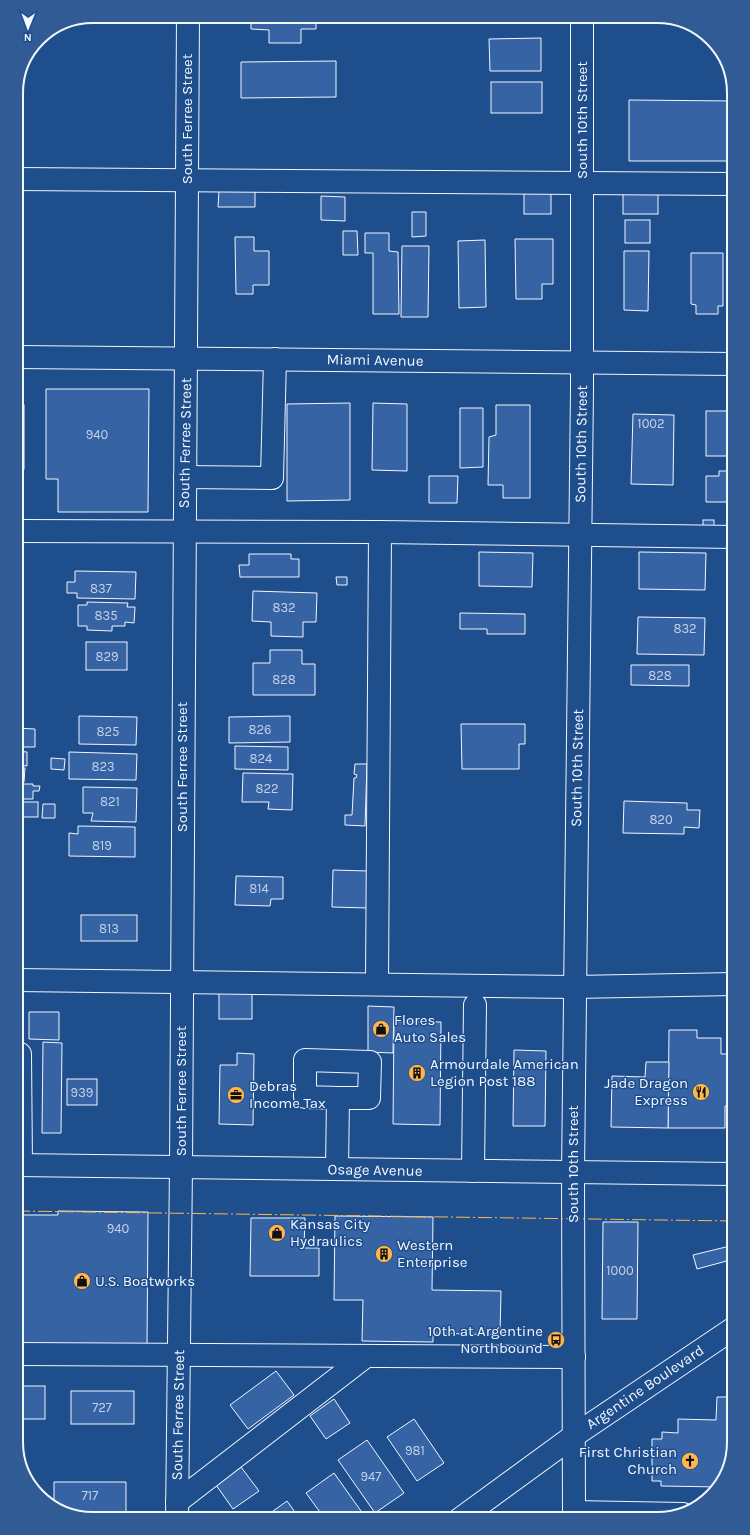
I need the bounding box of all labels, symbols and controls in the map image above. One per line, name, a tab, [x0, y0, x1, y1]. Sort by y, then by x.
north arrow	[8, 8, 48, 48]
text: N	[24, 31, 32, 44]
street label: South Ferree Street	[178, 53, 196, 184]
street label: South 10th Street	[573, 61, 591, 179]
street label: Miami Avenue	[326, 350, 424, 370]
street label: South Ferree Street	[175, 377, 195, 509]
street label: South 10th Street	[571, 385, 591, 503]
house number: 1002	[637, 416, 665, 431]
house number: 940	[86, 427, 109, 442]
house number: 837	[90, 581, 112, 596]
house number: 832	[272, 600, 296, 615]
house number: 835	[94, 608, 118, 623]
house number: 832	[673, 621, 697, 636]
house number: 829	[95, 649, 119, 664]
house number: 828	[648, 668, 672, 683]
house number: 828	[272, 672, 296, 687]
street label: South Ferree Street	[173, 701, 191, 832]
street label: South 10th Street	[567, 709, 587, 827]
house number: 826	[249, 722, 271, 737]
house number: 825	[97, 724, 119, 739]
house number: 824	[250, 751, 272, 766]
house number: 823	[91, 759, 115, 774]
house number: 822	[255, 781, 279, 796]
house number: 821	[100, 794, 120, 809]
house number: 820	[649, 812, 673, 827]
house number: 819	[92, 838, 112, 853]
house number: 814	[249, 881, 269, 896]
house number: 813	[99, 921, 119, 936]
place label: Flores Auto Sales	[394, 1011, 466, 1046]
shop icon: Flores Auto Sales	[371, 1019, 391, 1039]
street label: South Ferree Street	[172, 1025, 190, 1156]
place label: Armourdale American Legion Post 188	[430, 1055, 579, 1090]
building icon: Armourdale American Legion Post 188	[407, 1063, 427, 1083]
place label: Jade Dragon Express	[604, 1074, 688, 1109]
place label: Debras Income Tax	[249, 1077, 326, 1112]
restaurant icon: Jade Dragon Express	[691, 1082, 711, 1102]
house number: 939	[71, 1085, 93, 1100]
office icon: Debras Income Tax	[226, 1085, 246, 1105]
street label: South 10th Street	[564, 1105, 582, 1223]
street label: Osage Avenue	[327, 1160, 423, 1180]
place label: Kansas City Hydraulics	[290, 1215, 370, 1250]
house number: 940	[107, 1221, 130, 1236]
shop icon: Kansas City Hydraulics	[267, 1223, 287, 1243]
place label: Western Enterprise	[397, 1236, 468, 1271]
building icon: Western Enterprise	[374, 1244, 394, 1264]
house number: 1000	[606, 1263, 634, 1278]
shop icon: U.S. Boatworks	[72, 1271, 92, 1291]
place label: U.S. Boatworks	[95, 1272, 195, 1290]
place label: 10th at Argentine Northbound	[428, 1322, 543, 1357]
bus stop icon: 10th at Argentine Northbound	[546, 1330, 566, 1350]
street label: Argentine Boulevard	[583, 1341, 707, 1433]
street label: South Ferree Street	[168, 1349, 188, 1481]
house number: 727	[92, 1400, 112, 1415]
house number: 981	[405, 1443, 425, 1458]
place label: First Christian Church	[579, 1443, 677, 1478]
church icon: First Christian Church	[680, 1451, 700, 1471]
house number: 947	[361, 1469, 381, 1484]
house number: 717	[82, 1488, 98, 1503]

